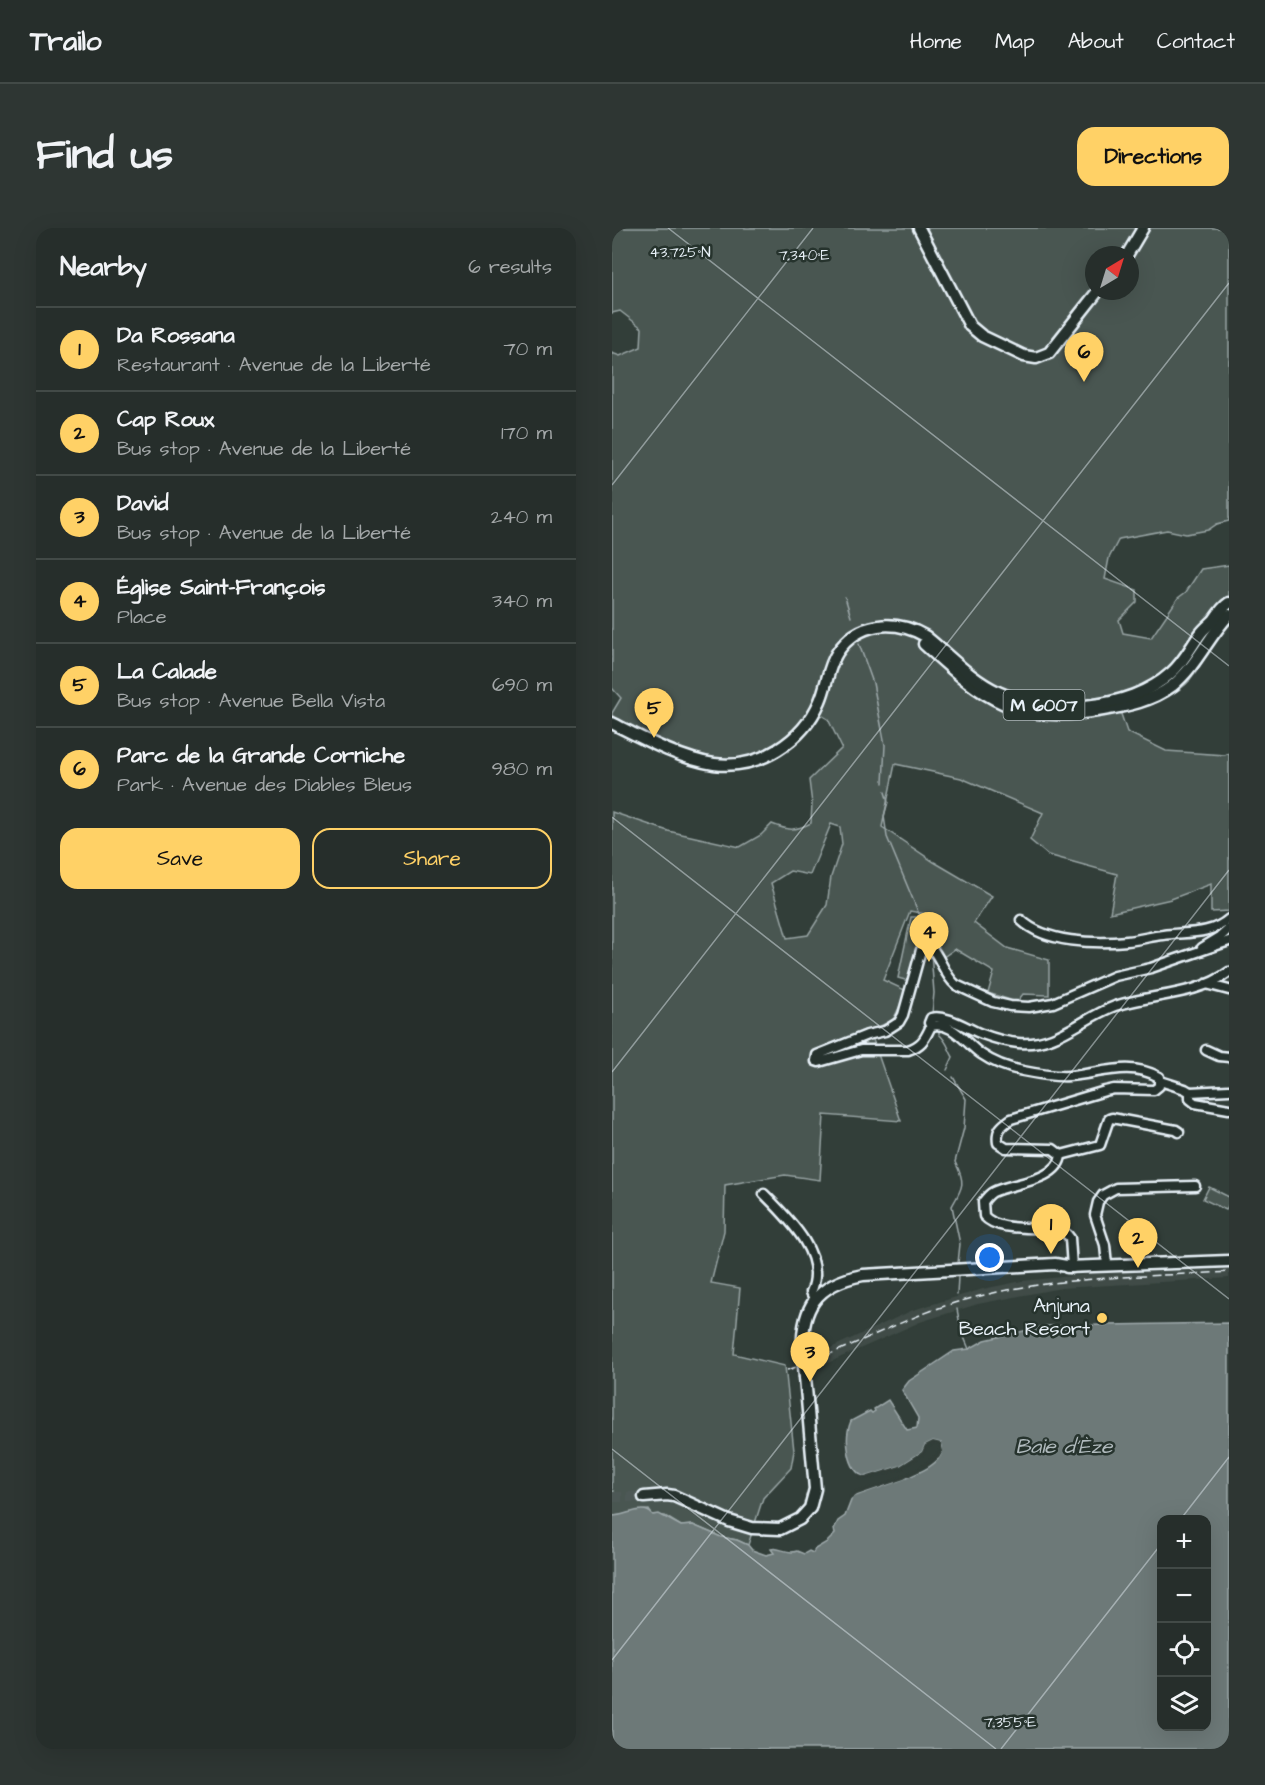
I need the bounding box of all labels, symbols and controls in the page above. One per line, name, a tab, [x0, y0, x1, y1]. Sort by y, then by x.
text: Trailo	[30, 22, 102, 61]
text: Home	[910, 27, 962, 56]
text: Map	[995, 27, 1035, 56]
text: About	[1068, 27, 1124, 56]
text: Contact	[1157, 27, 1235, 56]
text: Find us	[36, 127, 173, 185]
button: Directions	[1077, 127, 1229, 186]
text: 43.725°N	[649, 242, 711, 263]
text: 7.340°E	[779, 245, 830, 266]
north arrow	[1085, 246, 1139, 300]
text: Nearby	[60, 249, 147, 285]
text: 6 results	[468, 253, 552, 281]
text: Da Rossana	[117, 320, 235, 351]
pin: 6	[1064, 332, 1104, 382]
text: 1	[78, 335, 81, 363]
text: 70 m	[504, 335, 552, 363]
text: Restaurant · Avenue de la Liberté	[117, 351, 431, 379]
text: Cap Roux	[117, 404, 214, 435]
text: 2	[74, 419, 85, 447]
text: 170 m	[501, 419, 552, 447]
text: Bus stop · Avenue de la Liberté	[117, 435, 411, 463]
text: David	[117, 488, 168, 519]
text: 3	[74, 503, 85, 531]
text: 240 m	[491, 503, 552, 531]
text: Bus stop · Avenue de la Liberté	[117, 519, 411, 547]
text: Église Saint-François	[117, 572, 326, 603]
text: 4	[73, 587, 86, 615]
text: 340 m	[492, 587, 552, 615]
text: Place	[117, 603, 167, 631]
text: La Calade	[117, 656, 217, 687]
text: 5	[72, 671, 87, 699]
text: 690 m	[492, 671, 552, 699]
text: Bus stop · Avenue Bella Vista	[117, 687, 385, 715]
pin: 5	[634, 688, 674, 738]
road number: M 6007	[1004, 690, 1084, 720]
text: Parc de la Grande Corniche	[117, 740, 405, 771]
text: 6	[73, 755, 86, 783]
text: 980 m	[491, 755, 552, 783]
text: Park · Avenue des Diables Bleus	[117, 771, 412, 799]
button: Save	[60, 828, 300, 889]
button: Share	[312, 828, 552, 889]
pin: 4	[910, 912, 948, 962]
pin: 1	[1032, 1204, 1070, 1254]
pin: 2	[1118, 1218, 1158, 1268]
your location	[975, 1243, 1004, 1272]
place label: Anjuna Beach Resort	[959, 1292, 1090, 1343]
marker: Anjuna Beach Resort	[1095, 1311, 1109, 1325]
pin: 3	[790, 1332, 830, 1382]
water label: Baie d'Èze	[1016, 1432, 1114, 1461]
map controls	[1157, 1515, 1211, 1731]
button: +	[1157, 1515, 1211, 1569]
button: −	[1157, 1569, 1211, 1623]
button: locate	[1157, 1623, 1211, 1677]
button: layers	[1157, 1677, 1211, 1731]
text: 7.355°E	[984, 1712, 1036, 1733]

